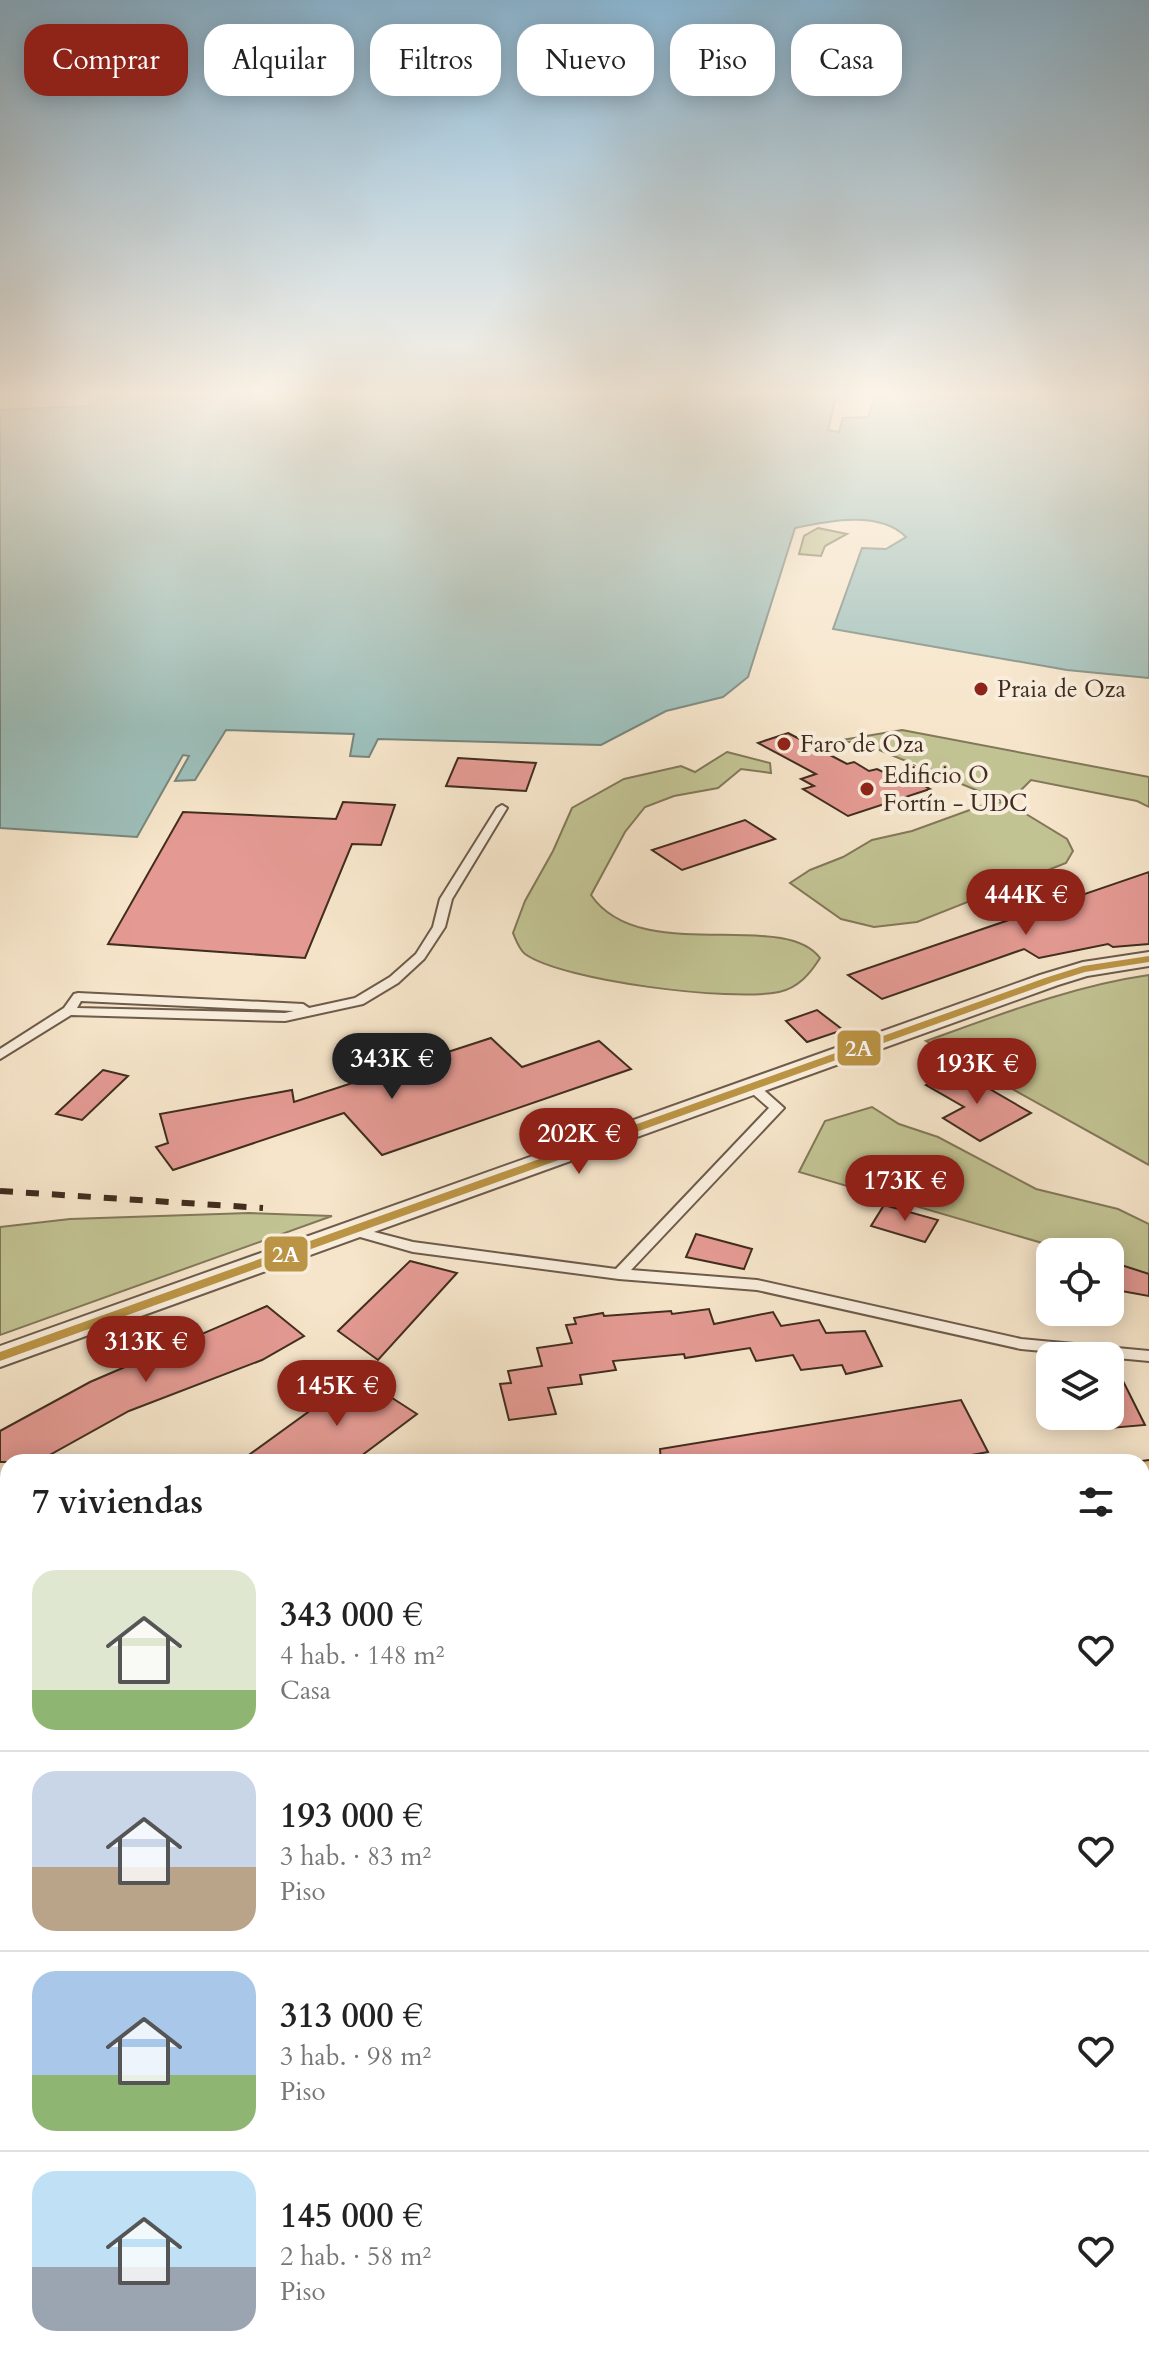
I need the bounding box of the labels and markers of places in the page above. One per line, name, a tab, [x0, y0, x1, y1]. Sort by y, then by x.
place label: Praia de Oza	[997, 673, 1126, 706]
marker: Praia de Oza	[972, 680, 990, 698]
place label: Faro de Oza	[800, 728, 925, 761]
marker: Faro de Oza	[775, 735, 793, 753]
place label: Edificio O Fortín - UDC	[883, 759, 1027, 820]
marker: Edificio O Fortín - UDC	[858, 780, 876, 798]
pin: 444K €	[961, 869, 1091, 937]
pin: 343K €	[327, 1033, 457, 1101]
pin: 193K €	[912, 1038, 1042, 1106]
pin: 202K €	[514, 1108, 644, 1176]
pin: 173K €	[840, 1155, 970, 1223]
pin: 313K €	[81, 1316, 211, 1384]
pin: 145K €	[272, 1360, 402, 1428]

